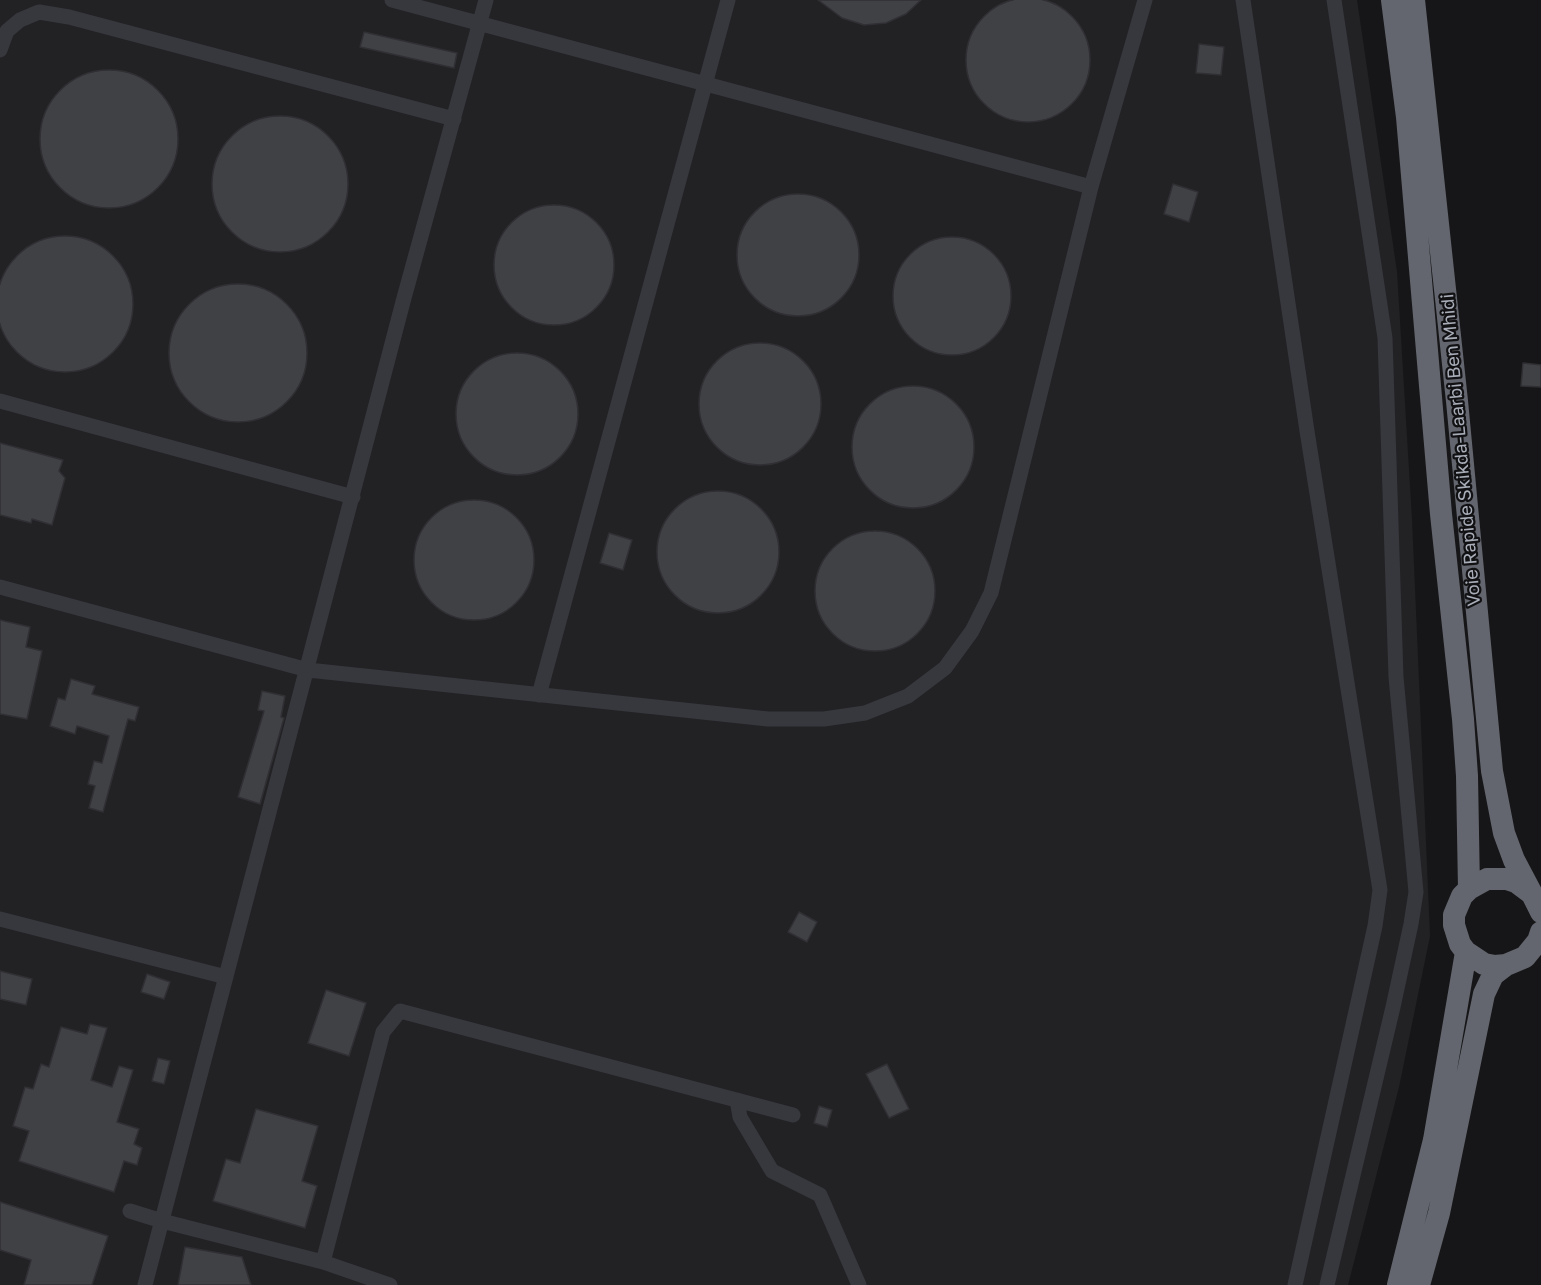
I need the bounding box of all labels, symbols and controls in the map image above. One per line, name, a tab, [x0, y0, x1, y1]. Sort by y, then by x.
street label: Voie Rapide Skikda-Laarbi Ben Mhidi	[1437, 293, 1485, 607]

